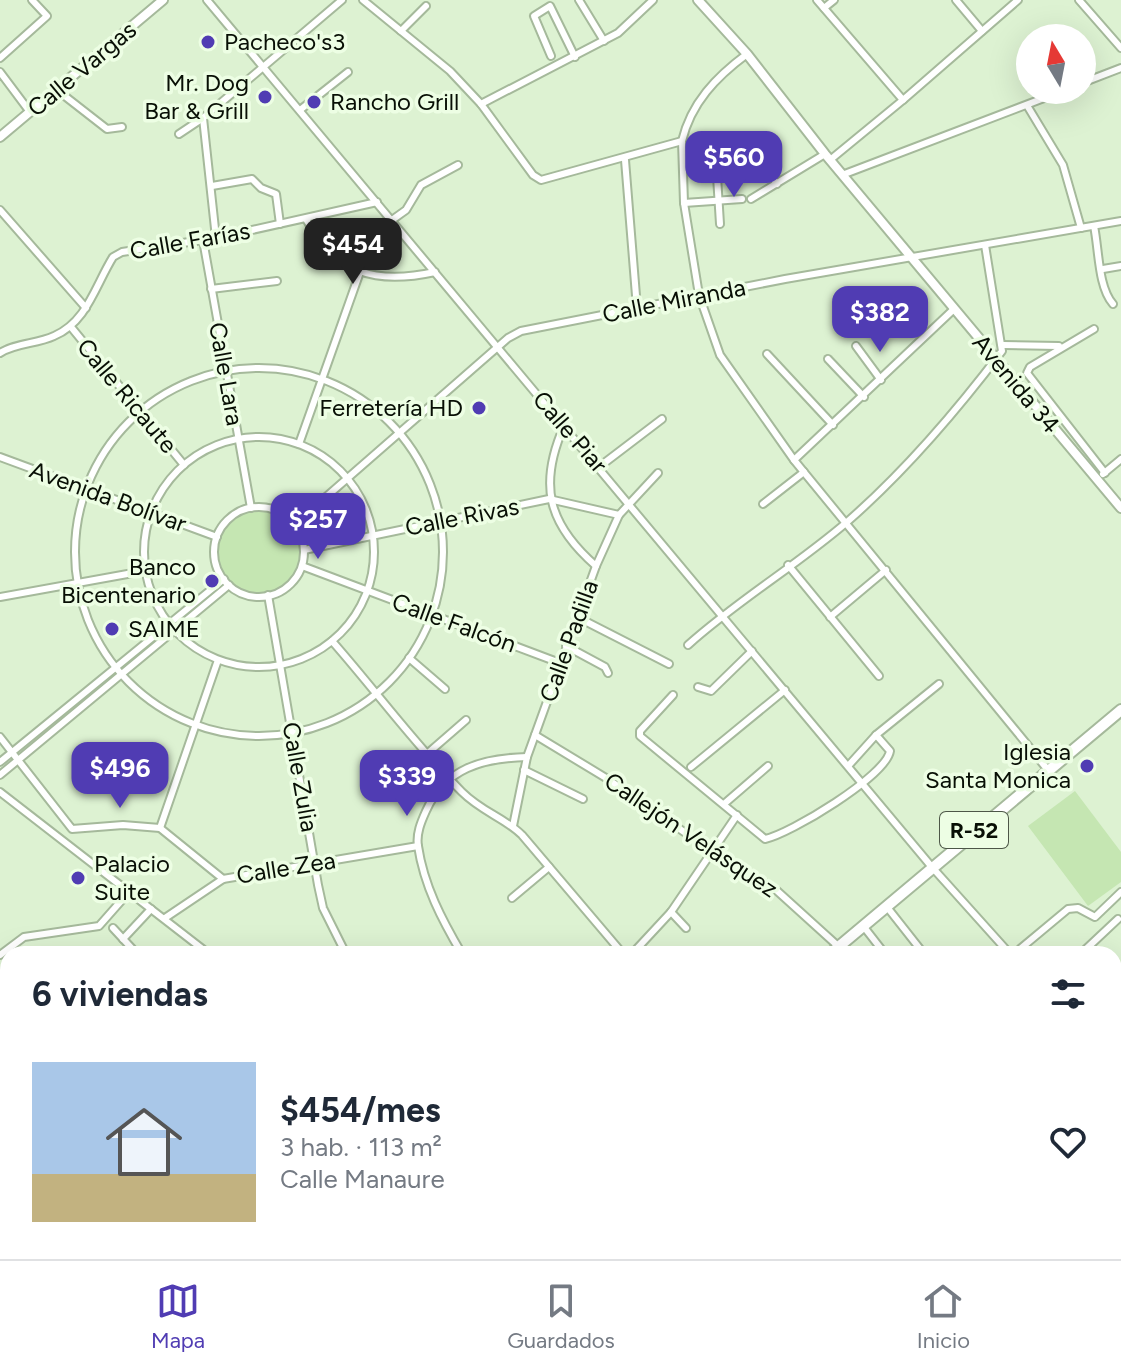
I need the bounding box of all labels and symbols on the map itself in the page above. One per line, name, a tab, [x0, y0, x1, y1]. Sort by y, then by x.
street label: Calle Vargas	[22, 15, 142, 122]
north arrow	[1016, 24, 1096, 104]
place label: Pacheco's3	[224, 27, 345, 56]
marker: Pacheco's3	[199, 33, 217, 51]
place label: Mr. Dog Bar & Grill	[144, 68, 249, 125]
place label: Rancho Grill	[330, 87, 459, 116]
marker: Mr. Dog Bar & Grill	[256, 88, 274, 106]
marker: Rancho Grill	[305, 93, 323, 111]
pin: $560	[687, 131, 781, 199]
street label: Calle Farías	[128, 216, 252, 265]
pin: $454	[306, 218, 400, 286]
street label: Calle Miranda	[600, 272, 748, 329]
pin: $382	[833, 286, 927, 354]
street label: Calle Lara	[203, 320, 250, 428]
street label: Avenida 34	[967, 328, 1066, 439]
street label: Calle Ricaute	[71, 333, 184, 459]
street label: Calle Piar	[527, 385, 614, 479]
place label: Ferretería HD	[319, 393, 463, 422]
marker: Ferretería HD	[470, 399, 488, 417]
street label: Avenida Bolívar	[26, 455, 190, 538]
street label: Calle Rivas	[403, 491, 521, 542]
pin: $257	[271, 493, 365, 561]
place label: Banco Bicentenario	[61, 552, 196, 609]
marker: Banco Bicentenario	[203, 572, 221, 590]
street label: Calle Padilla	[533, 576, 604, 706]
street label: Calle Falcón	[388, 587, 520, 658]
place label: SAIME	[128, 614, 200, 643]
marker: SAIME	[103, 620, 121, 638]
street label: Calle Zulia	[277, 720, 324, 834]
place label: Iglesia Santa Monica	[925, 737, 1071, 794]
pin: $496	[73, 742, 167, 810]
pin: $339	[360, 750, 454, 818]
marker: Iglesia Santa Monica	[1078, 757, 1096, 775]
street label: Callejón Velásquez	[599, 766, 783, 903]
road number: R-52	[940, 812, 1008, 848]
street label: Calle Zea	[234, 845, 338, 890]
place label: Palacio Suite	[94, 849, 170, 906]
marker: Palacio Suite	[69, 869, 87, 887]

